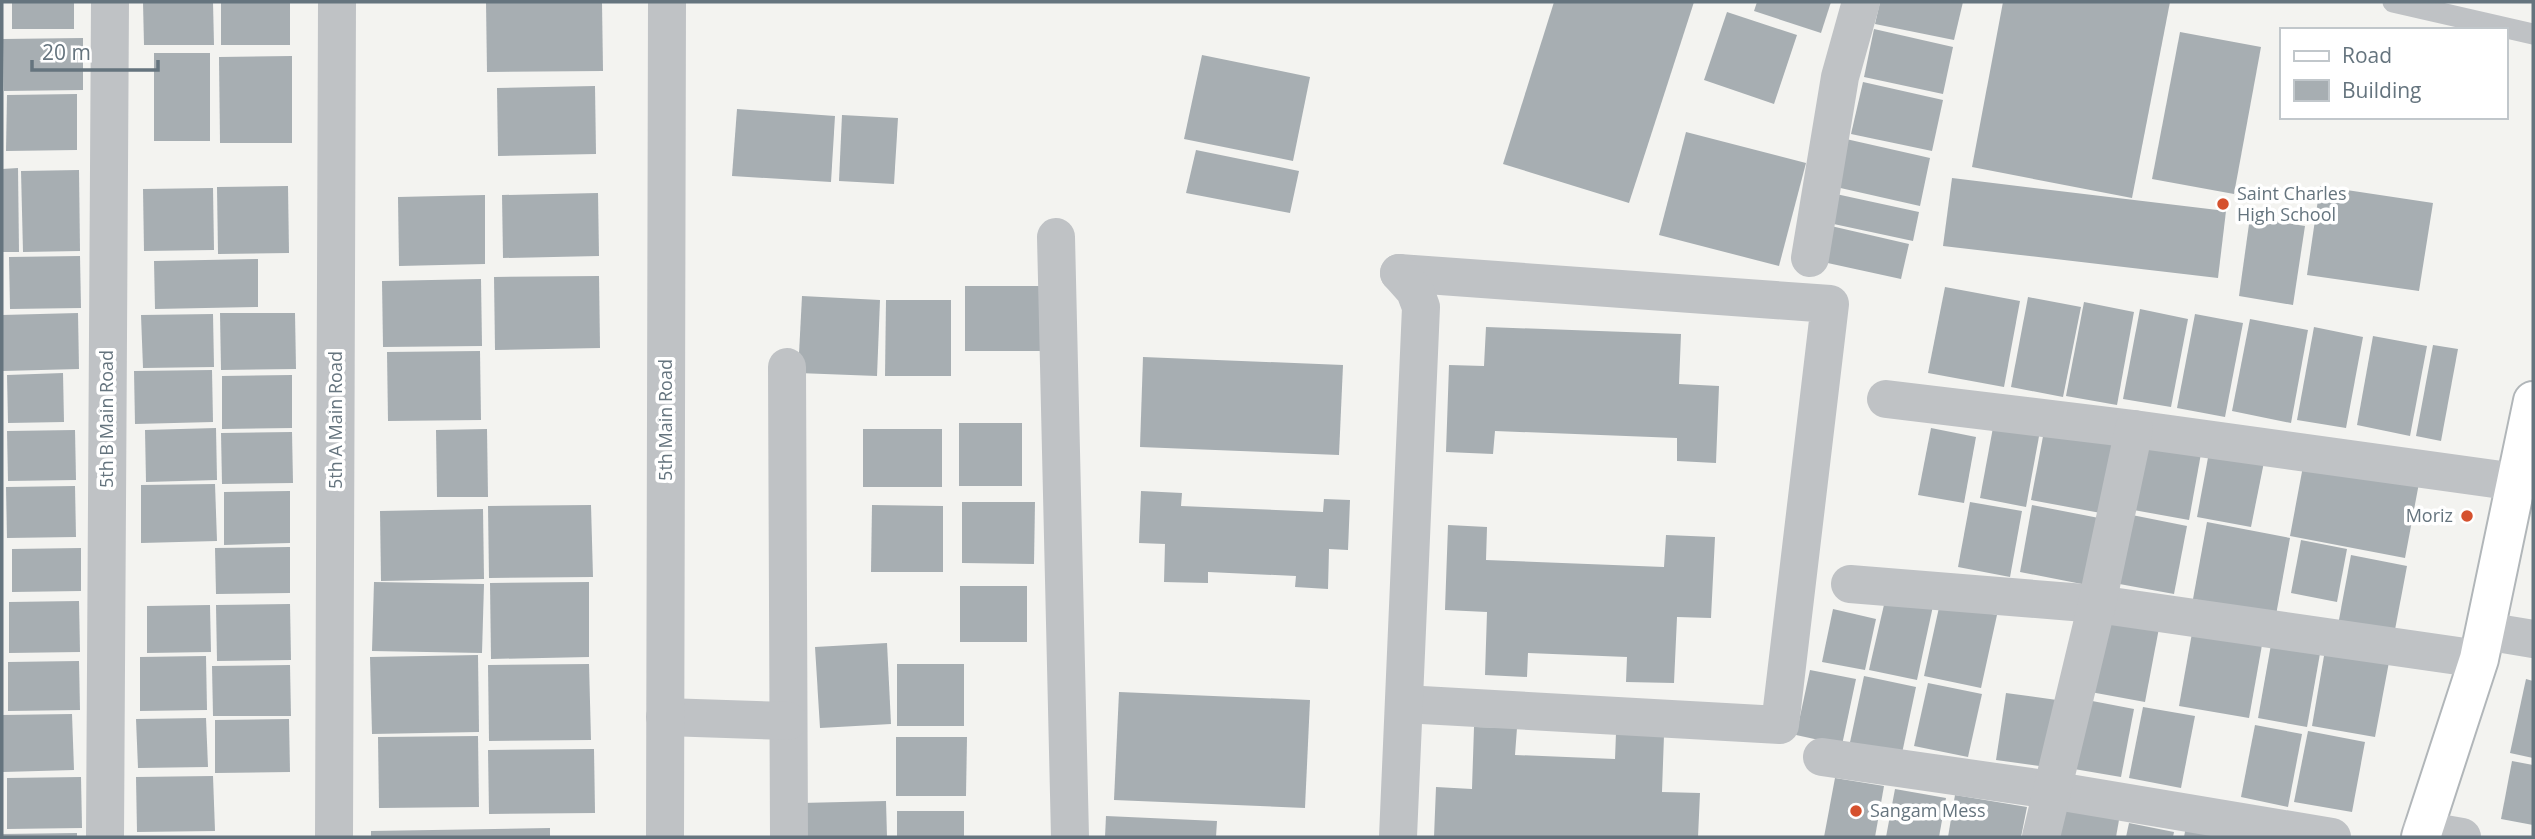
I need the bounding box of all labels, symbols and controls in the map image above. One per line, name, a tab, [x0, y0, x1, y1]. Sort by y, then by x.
scale bar	[32, 28, 158, 72]
legend	[2280, 28, 2507, 119]
text: 20 m	[42, 38, 91, 66]
text: Road	[2342, 41, 2392, 69]
text: Building	[2342, 76, 2421, 104]
place label: Saint Charles High School	[2237, 181, 2347, 226]
marker: Saint Charles High School	[2215, 196, 2231, 212]
street label: 5th B Main Road	[94, 350, 118, 488]
street label: 5th A Main Road	[323, 351, 347, 489]
street label: 5th Main Road	[653, 359, 677, 481]
place label: Moriz	[2406, 503, 2453, 527]
marker: Moriz	[2459, 508, 2475, 524]
place label: Sangam Mess	[1870, 798, 1985, 822]
marker: Sangam Mess	[1848, 803, 1864, 819]

